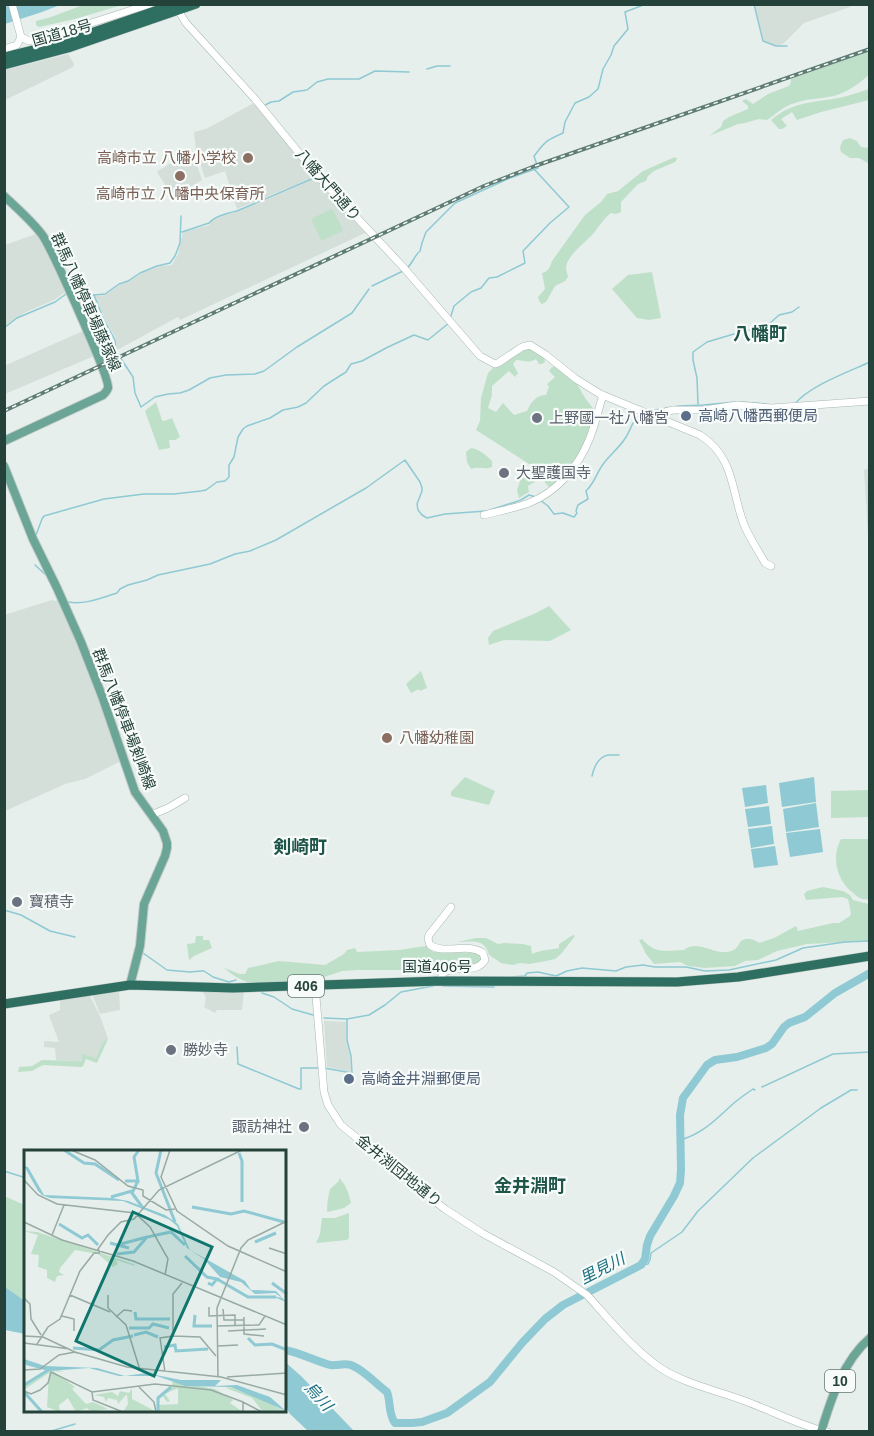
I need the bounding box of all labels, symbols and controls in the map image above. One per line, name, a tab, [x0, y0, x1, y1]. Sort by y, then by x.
street label: 国道18号	[30, 16, 94, 49]
street label: 八幡大門通り	[292, 145, 364, 224]
place label: 高崎市立 八幡小学校	[97, 149, 236, 166]
marker: 高崎市立 八幡小学校	[241, 151, 255, 165]
marker: 高崎市立 八幡中央保育所	[173, 169, 187, 183]
place label: 高崎市立 八幡中央保育所	[95, 185, 265, 202]
street label: 群馬八幡停車場藤塚線	[48, 230, 125, 374]
district label: 八幡町	[733, 324, 787, 344]
place label: 高崎八幡西郵便局	[698, 407, 818, 424]
place label: 上野國一社八幡宮	[549, 409, 669, 426]
marker: 高崎八幡西郵便局	[679, 409, 693, 423]
marker: 上野國一社八幡宮	[530, 411, 544, 425]
place label: 大聖護国寺	[516, 464, 591, 481]
marker: 大聖護国寺	[497, 466, 511, 480]
street label: 群馬八幡停車場剣崎線	[90, 646, 159, 792]
place label: 八幡幼稚園	[399, 729, 474, 746]
marker: 八幡幼稚園	[380, 731, 394, 745]
district label: 剣崎町	[273, 837, 327, 857]
place label: 寶積寺	[29, 893, 74, 910]
marker: 寶積寺	[10, 895, 24, 909]
street label: 国道406号	[402, 958, 472, 975]
road number: 406	[288, 975, 324, 997]
place label: 勝妙寺	[183, 1041, 228, 1058]
marker: 勝妙寺	[164, 1043, 178, 1057]
place label: 高崎金井淵郵便局	[361, 1070, 481, 1087]
marker: 高崎金井淵郵便局	[342, 1072, 356, 1086]
place label: 諏訪神社	[232, 1118, 292, 1135]
marker: 諏訪神社	[297, 1120, 311, 1134]
street label: 金井渕団地通り	[353, 1131, 445, 1210]
inset map	[24, 1150, 286, 1412]
district label: 金井淵町	[494, 1176, 566, 1196]
water label: 里見川	[577, 1249, 629, 1287]
road number: 10	[825, 1370, 855, 1392]
water label: 烏川	[302, 1379, 337, 1415]

